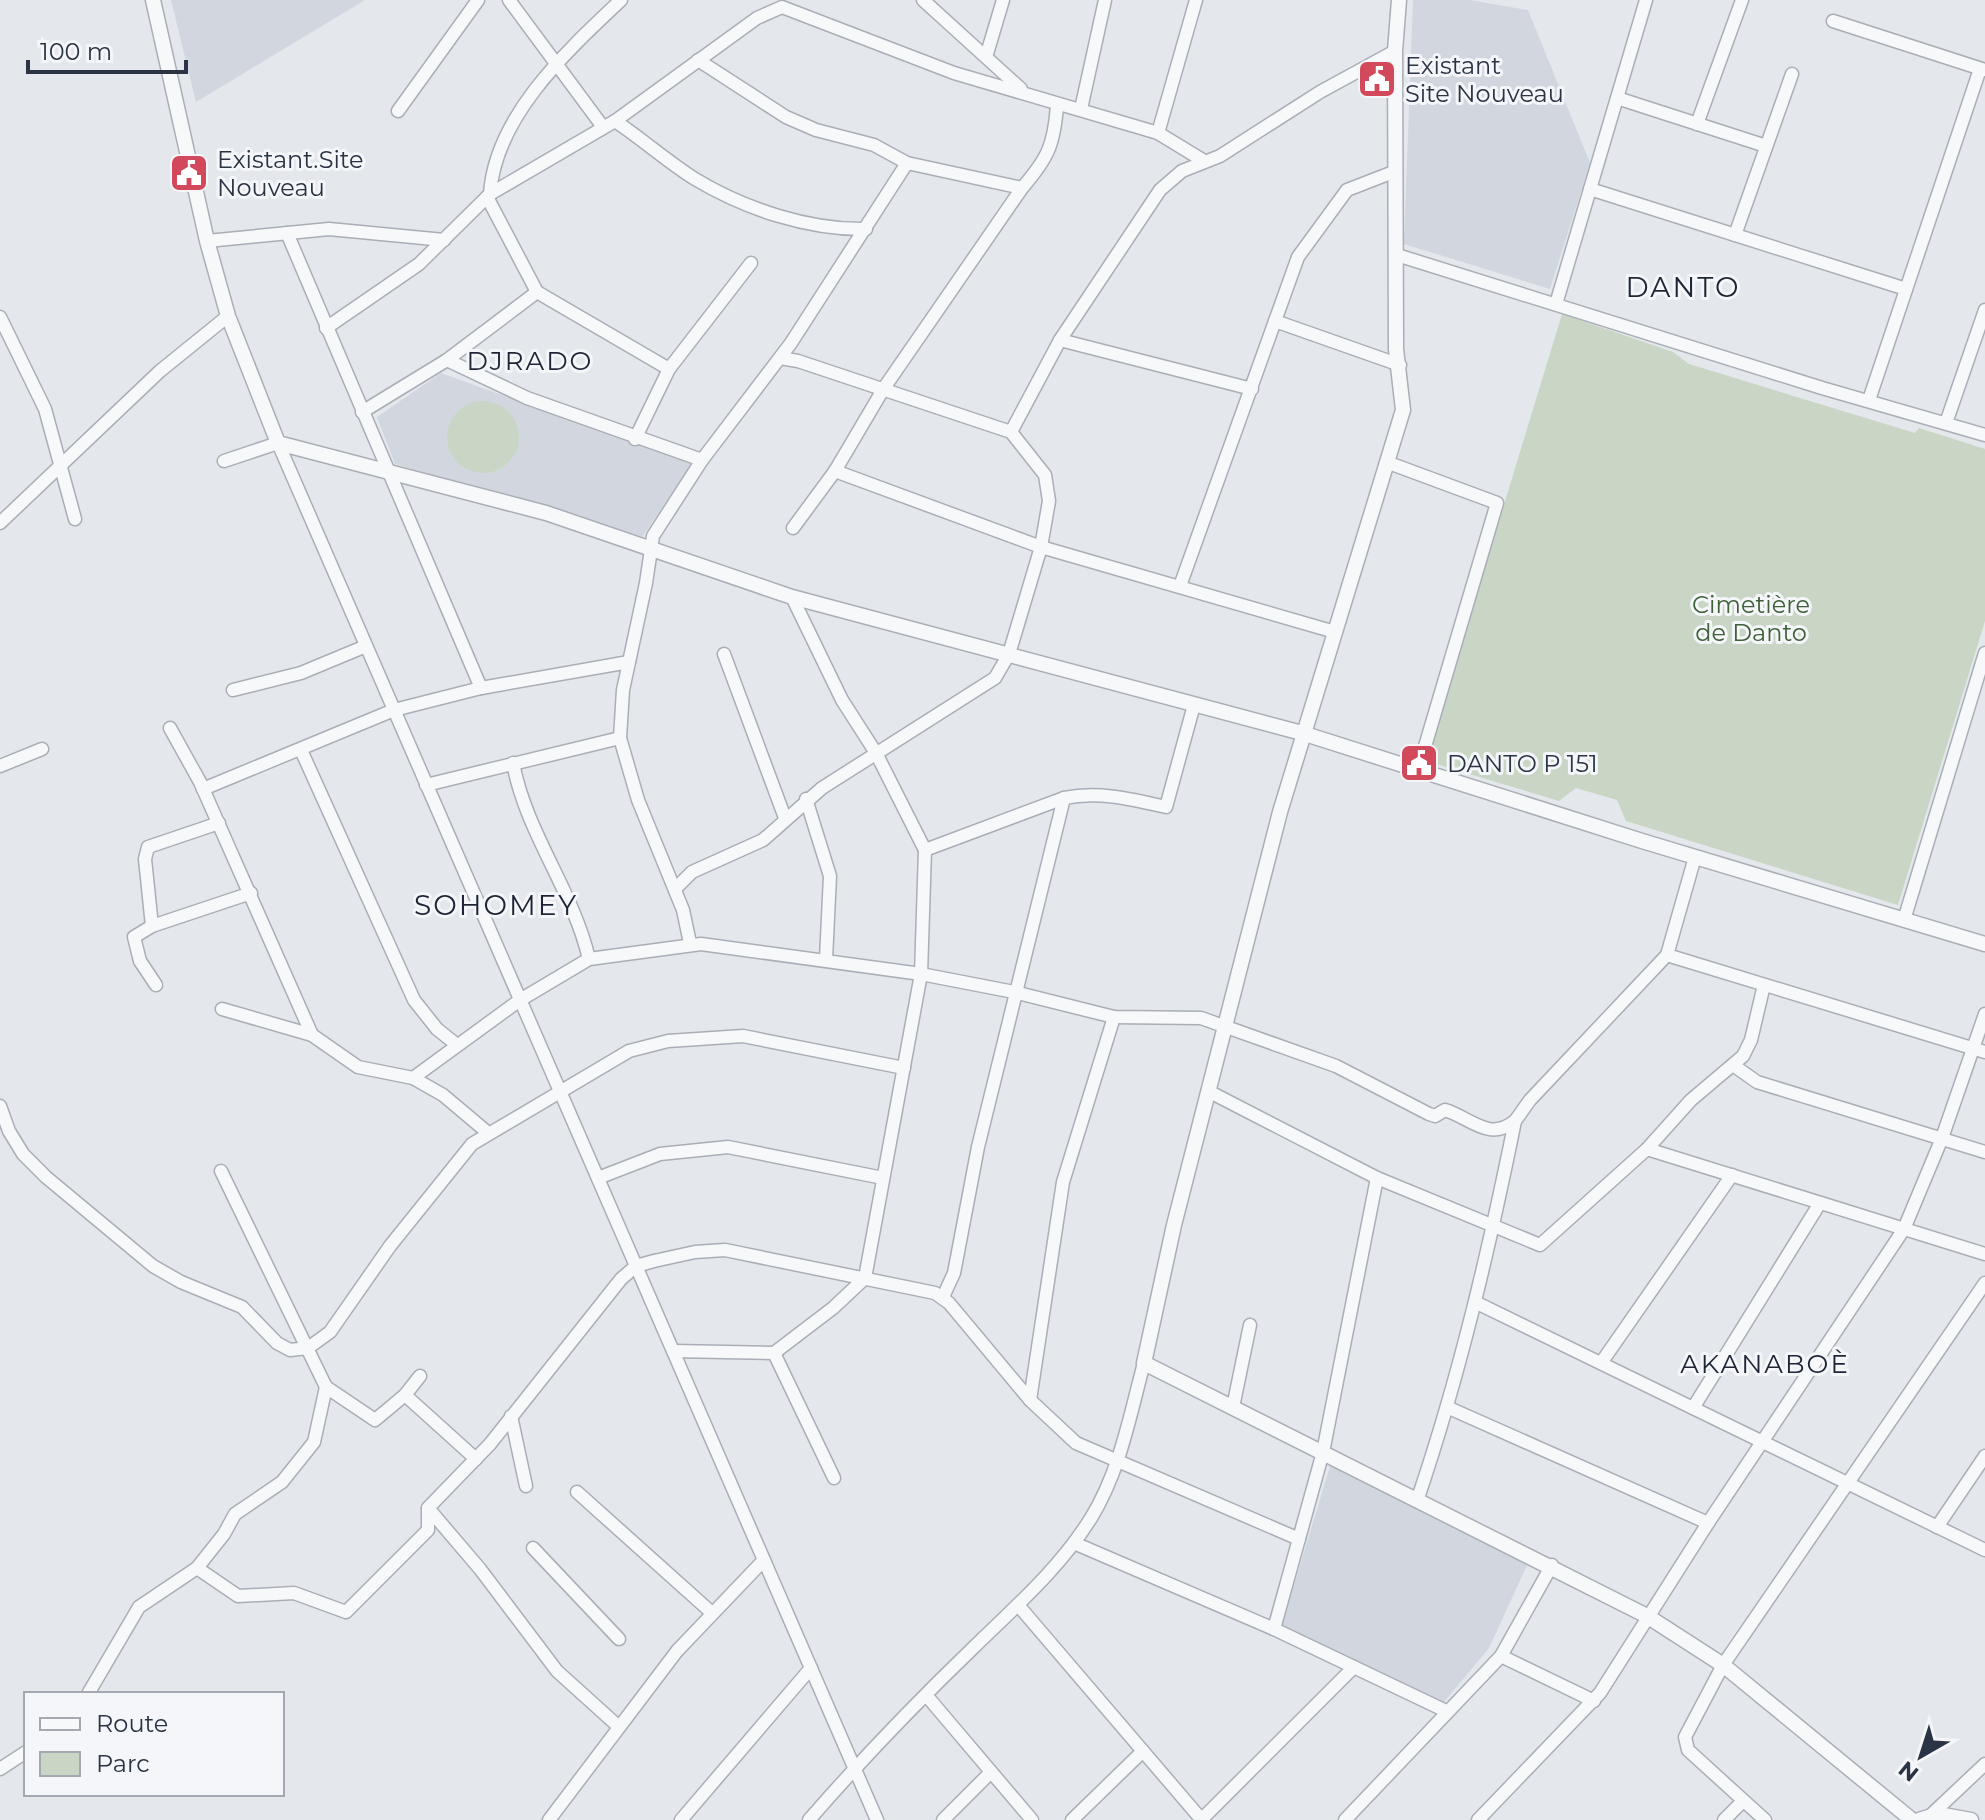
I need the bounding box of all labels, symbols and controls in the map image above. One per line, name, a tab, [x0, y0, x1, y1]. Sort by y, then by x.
scale bar	[28, 24, 186, 74]
text: 100 m	[40, 37, 112, 66]
place label: Existant Site Nouveau	[1405, 51, 1564, 108]
public building icon: Existant Site Nouveau	[1356, 58, 1398, 100]
place label: Existant.Site Nouveau	[217, 145, 363, 202]
public building icon: Existant.Site Nouveau	[168, 152, 210, 194]
district label: DANTO	[1626, 270, 1740, 304]
district label: DJRADO	[467, 345, 593, 377]
park label: Cimetière de Danto	[1692, 590, 1810, 647]
public building icon: DANTO P 151	[1398, 742, 1440, 784]
place label: DANTO P 151	[1447, 749, 1598, 778]
district label: SOHOMEY	[414, 888, 578, 922]
district label: AKANABOÈ	[1680, 1348, 1850, 1380]
legend	[24, 1692, 284, 1796]
text: Route	[96, 1709, 168, 1738]
north arrow	[1881, 1716, 1961, 1796]
text: Parc	[96, 1749, 150, 1778]
text: N	[1893, 1755, 1924, 1787]

